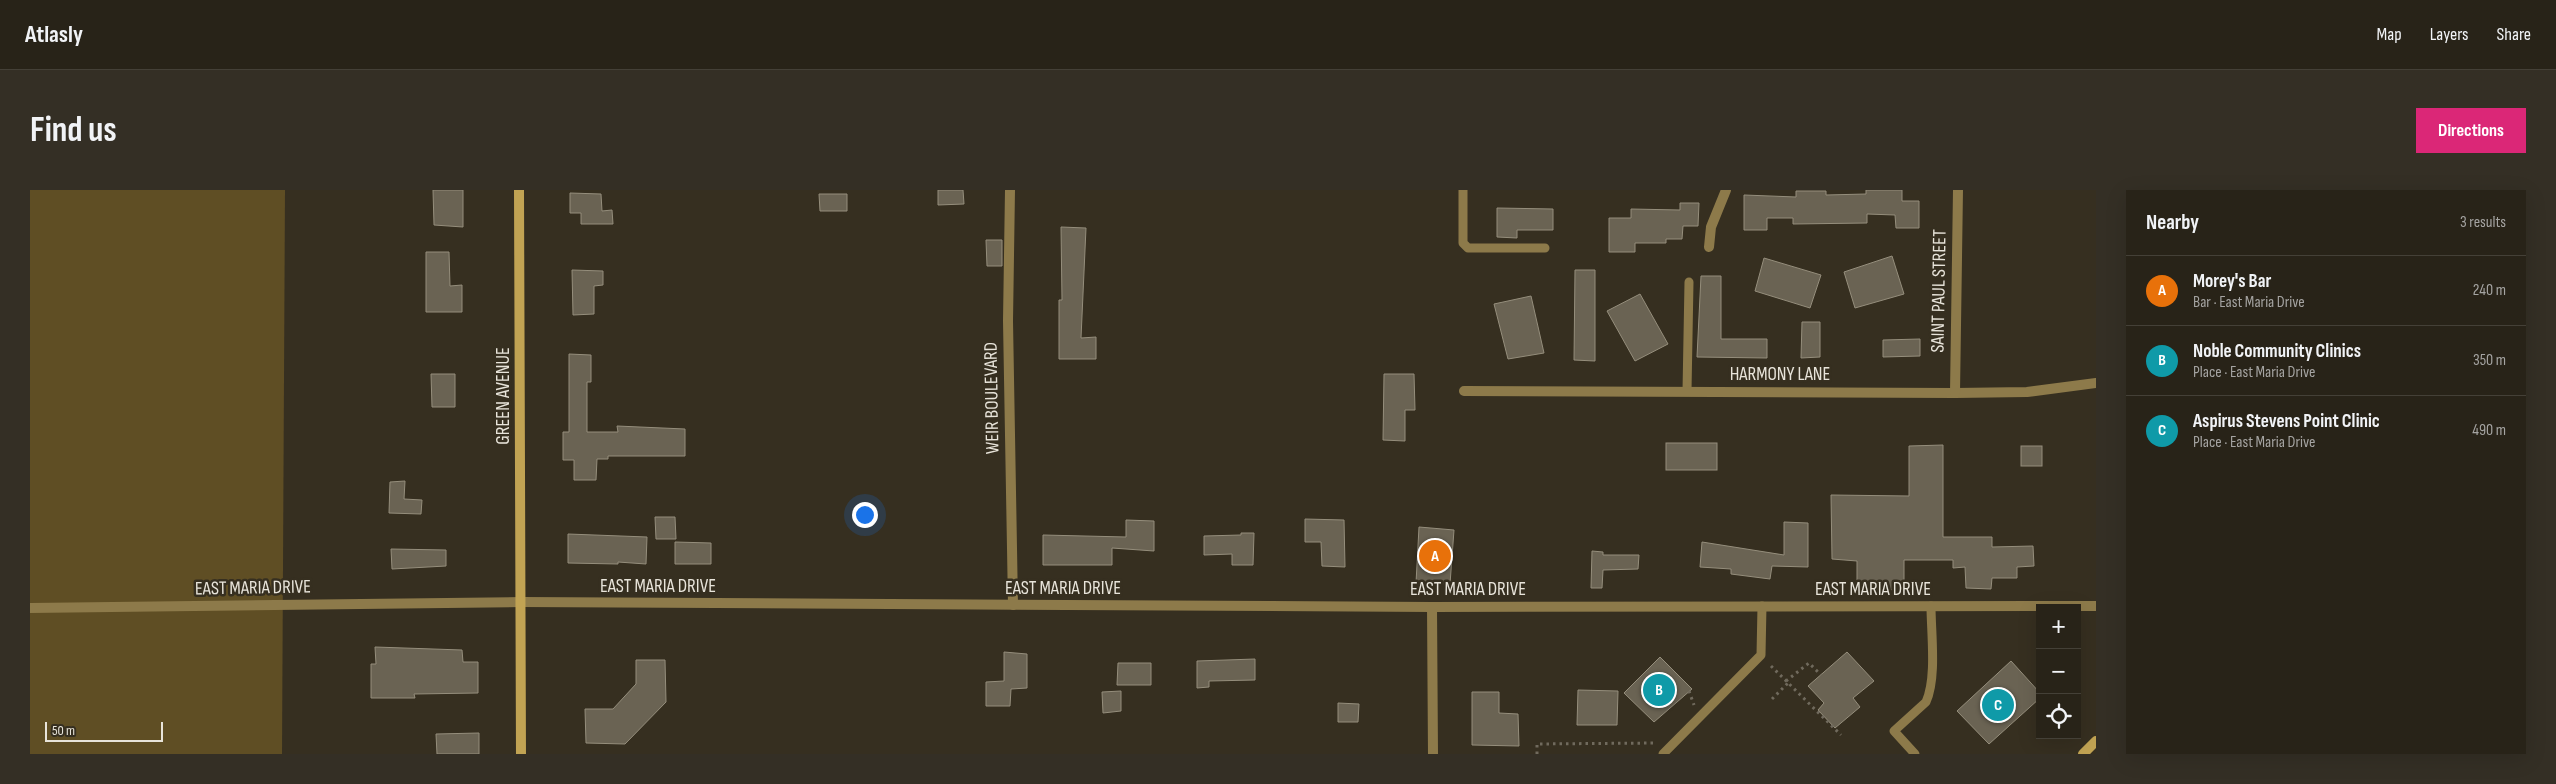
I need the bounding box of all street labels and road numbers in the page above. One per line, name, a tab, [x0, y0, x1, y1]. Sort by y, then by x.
street label: SAINT PAUL STREET	[1926, 229, 1952, 353]
street label: WEIR BOULEVARD	[980, 342, 1004, 454]
street label: GREEN AVENUE	[492, 347, 515, 445]
street label: HARMONY LANE	[1730, 363, 1830, 386]
street label: EAST MARIA DRIVE	[195, 575, 311, 601]
street label: EAST MARIA DRIVE	[600, 575, 716, 598]
street label: EAST MARIA DRIVE	[1005, 577, 1121, 600]
street label: EAST MARIA DRIVE	[1410, 578, 1526, 601]
street label: EAST MARIA DRIVE	[1815, 578, 1931, 601]

